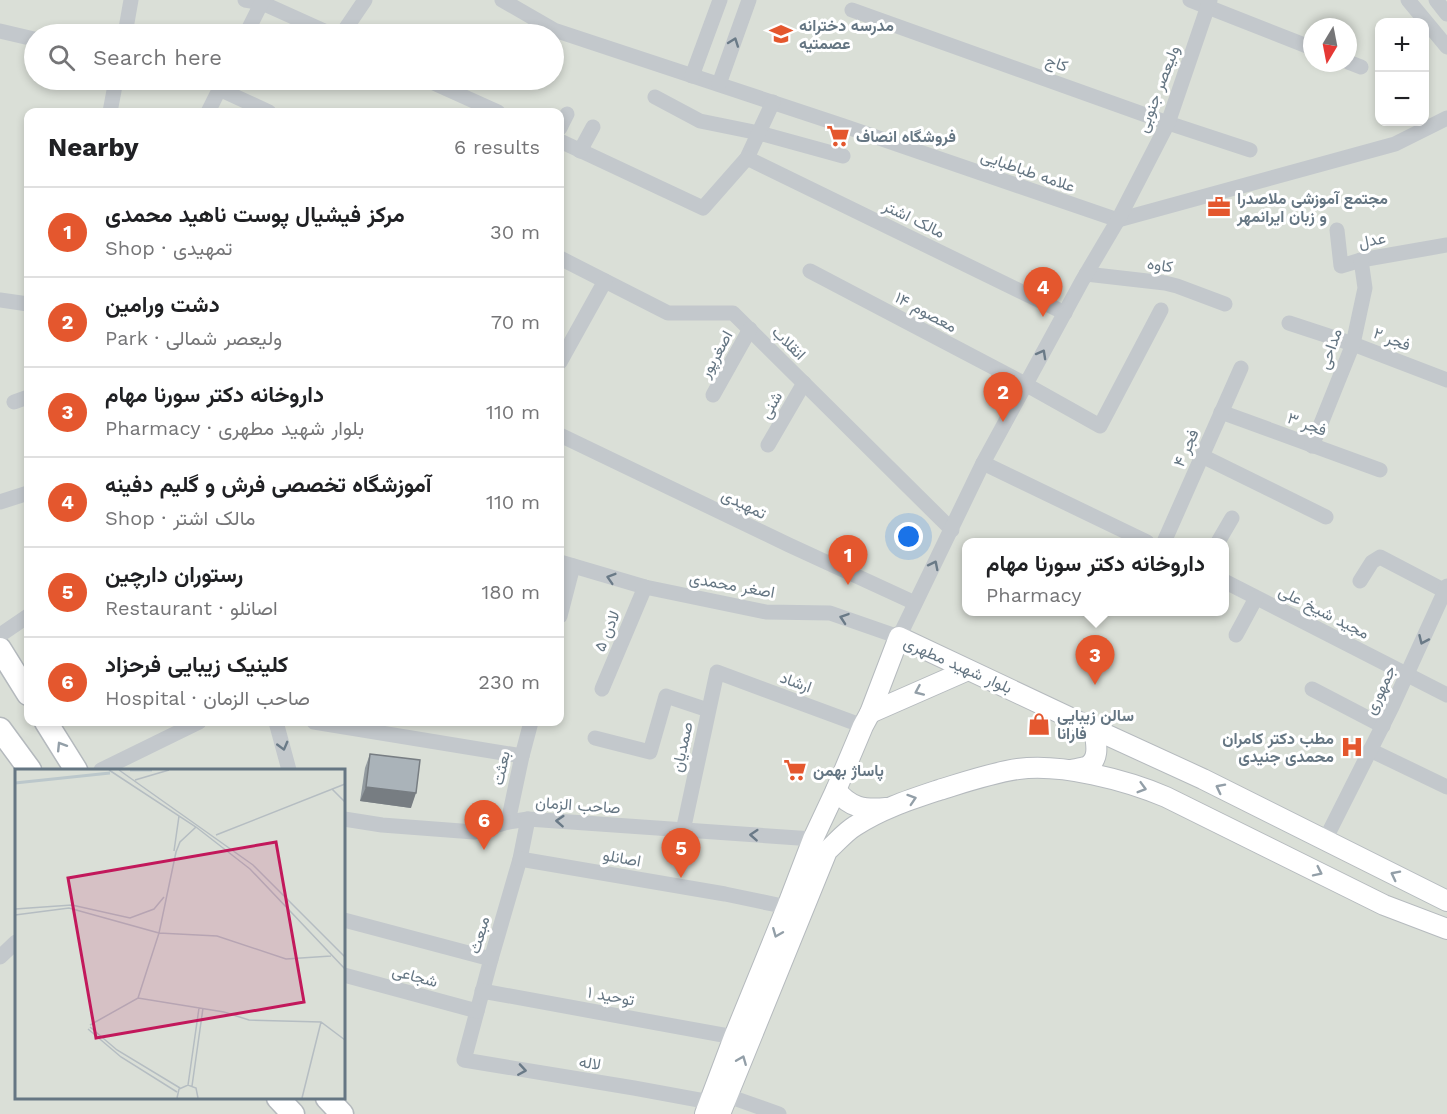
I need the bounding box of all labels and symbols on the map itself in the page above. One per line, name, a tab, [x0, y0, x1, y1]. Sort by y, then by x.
place label: مدرسه دخترانه عصمتیه	[799, 16, 894, 53]
north arrow	[1303, 18, 1357, 72]
school or university icon: مدرسه دخترانه عصمتیه	[768, 21, 794, 47]
one-way arrow	[726, 37, 739, 48]
street label: ولیعصر جنوبی	[1133, 43, 1184, 136]
street label: کاج	[1043, 50, 1071, 78]
supermarket icon: فروشگاه انصاف	[825, 123, 851, 149]
place label: فروشگاه انصاف	[856, 127, 956, 147]
street label: علامه طباطبایی	[978, 146, 1077, 197]
place label: مجتمع آموزشی ملاصدرا و زبان ایرانمهر	[1236, 189, 1388, 227]
office icon: مجتمع آموزشی ملاصدرا و زبان ایرانمهر	[1206, 194, 1232, 220]
street label: مالک اشتر	[879, 196, 948, 243]
street label: عدل	[1357, 228, 1387, 252]
street label: کاوه	[1146, 254, 1174, 277]
pin: 4	[1024, 268, 1062, 317]
street label: ۱۴ معصوم	[891, 288, 960, 337]
street label: انقلاب	[768, 322, 810, 364]
street label: فجر ۲	[1370, 323, 1413, 356]
street label: مداحی	[1314, 326, 1347, 372]
street label: اصغرپور	[695, 327, 738, 383]
one-way arrow	[1035, 350, 1046, 361]
pin: 2	[984, 372, 1022, 422]
street label: شنی	[756, 388, 787, 423]
street label: فجر ۳	[1284, 408, 1329, 441]
street label: فجر ۴	[1169, 426, 1204, 470]
street label: تمهیدی	[718, 485, 770, 524]
your location	[894, 522, 923, 551]
pin: 1	[828, 536, 868, 585]
one-way arrow	[927, 561, 938, 571]
street label: اصغر محمدی	[688, 568, 776, 603]
one-way arrow	[607, 573, 617, 585]
street label: مجید شیخ علی	[1275, 581, 1372, 645]
street label: لادن ۵	[590, 608, 624, 654]
one-way arrow	[839, 612, 850, 625]
street label: بلوار شهید مطهری	[900, 633, 1015, 698]
one-way arrow	[1418, 633, 1430, 644]
pin: 3	[1076, 636, 1114, 685]
street label: جمهوری	[1360, 662, 1401, 718]
street label: ارشاد	[777, 668, 814, 697]
one-way arrow	[914, 684, 925, 696]
place label: سالن زیبایی فارانا	[1057, 706, 1134, 744]
shop icon: سالن زیبایی فارانا	[1026, 711, 1052, 737]
street label: صمدیان	[667, 720, 697, 774]
place label: مطب دکتر کامران محمدی جنیدی	[1222, 729, 1334, 766]
hospital icon: مطب دکتر کامران محمدی جنیدی	[1339, 734, 1365, 760]
one-way arrow	[276, 740, 288, 751]
one-way arrow	[57, 742, 68, 753]
street label: بعثت	[488, 749, 514, 787]
supermarket icon: پاساژ بهمن	[782, 757, 808, 783]
place label: پاساژ بهمن	[813, 761, 884, 782]
inset map	[15, 769, 345, 1099]
one-way arrow	[1136, 781, 1147, 793]
one-way arrow	[1216, 783, 1227, 795]
street label: صاحب الزمان	[535, 793, 621, 818]
one-way arrow	[906, 793, 917, 806]
pin: 6	[464, 800, 504, 850]
one-way arrow	[555, 815, 564, 828]
pin: 5	[662, 828, 700, 878]
one-way arrow	[750, 829, 759, 842]
street label: اصانلو	[601, 845, 642, 872]
one-way arrow	[1312, 865, 1323, 876]
one-way arrow	[1390, 871, 1401, 882]
street label: مبعث	[465, 914, 493, 956]
one-way arrow	[772, 927, 784, 938]
street label: شجاعی	[390, 961, 440, 992]
street label: توحید ۱	[586, 983, 636, 1010]
street label: لاله	[578, 1052, 602, 1074]
one-way arrow	[735, 1055, 747, 1066]
one-way arrow	[517, 1063, 526, 1075]

